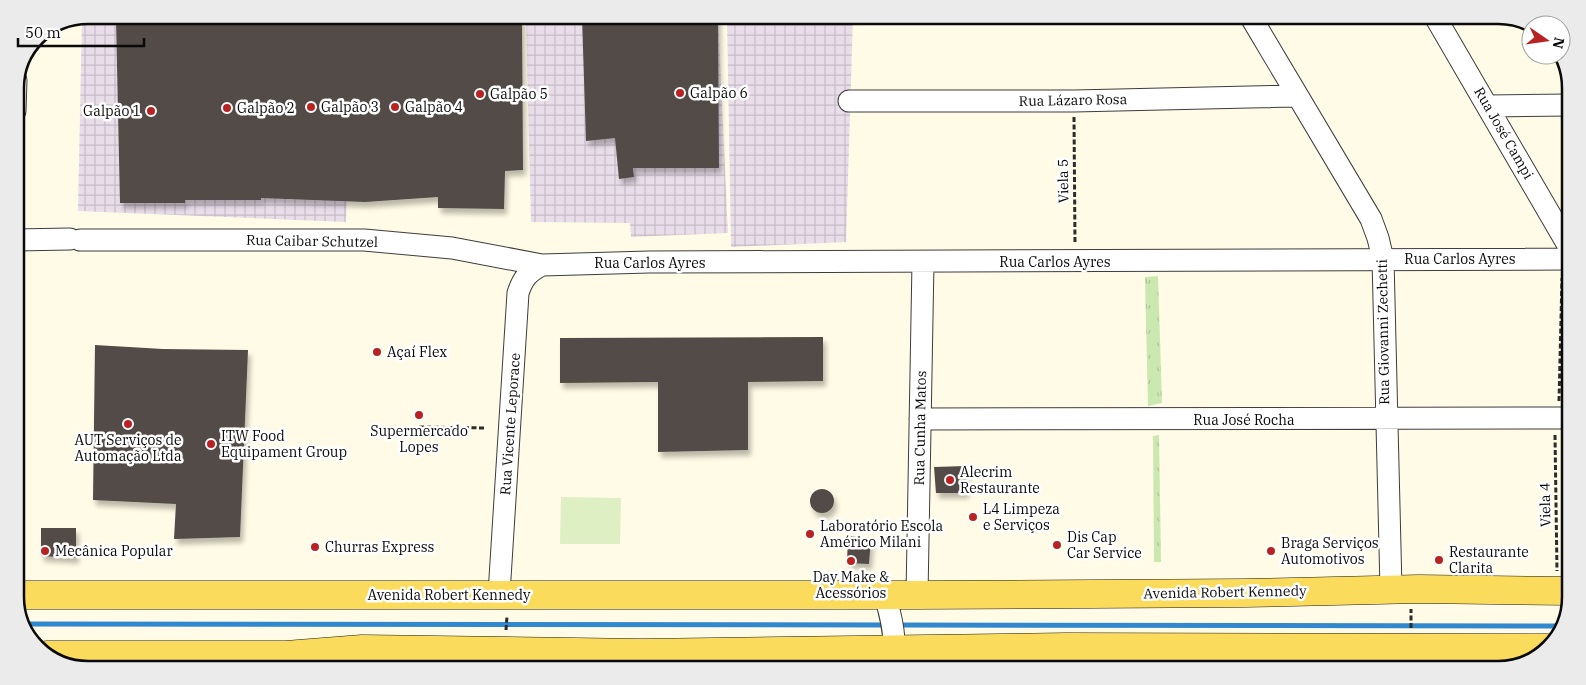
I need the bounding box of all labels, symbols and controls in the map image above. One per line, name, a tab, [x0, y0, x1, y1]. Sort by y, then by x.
scale bar	[18, 15, 144, 47]
north arrow	[1521, 15, 1571, 65]
text: 50 m	[25, 23, 61, 42]
text: N	[1549, 36, 1569, 50]
place label: Galpão 6	[690, 84, 748, 102]
street label: Rua José Campi	[1470, 84, 1538, 182]
place label: Galpão 5	[490, 85, 548, 103]
marker: Galpão 6	[674, 87, 686, 99]
marker: Galpão 5	[474, 88, 486, 100]
street label: Rua Lázaro Rosa	[1019, 90, 1128, 110]
place label: Galpão 3	[321, 98, 379, 116]
place label: Galpão 4	[405, 98, 463, 116]
place label: Galpão 2	[237, 99, 295, 117]
marker: Galpão 3	[305, 101, 317, 113]
marker: Galpão 4	[389, 101, 401, 113]
place label: Galpão 1	[83, 102, 141, 120]
marker: Galpão 2	[221, 102, 233, 114]
marker: Galpão 1	[145, 105, 157, 117]
street label: Viela 5	[1054, 159, 1072, 203]
street label: Rua Caibar Schutzel	[246, 231, 378, 251]
street label: Rua Carlos Ayres	[1404, 250, 1516, 268]
street label: Rua Carlos Ayres	[999, 253, 1111, 271]
street label: Rua Carlos Ayres	[594, 254, 706, 272]
street label: Rua Giovanni Zechetti	[1373, 259, 1393, 405]
place label: Açaí Flex	[387, 343, 447, 361]
marker: Açaí Flex	[371, 346, 383, 358]
street label: Rua Vicente Leporace	[496, 352, 524, 496]
street label: Rua Cunha Matos	[910, 370, 930, 485]
marker: Supermercado Lopes	[413, 409, 425, 421]
street label: Rua José Rocha	[1193, 411, 1295, 429]
marker: AUT Serviços de Automação Ltda	[122, 418, 134, 430]
place label: Supermercado Lopes	[370, 422, 468, 456]
place label: ITW Food Equipament Group	[221, 427, 347, 461]
place label: AUT Serviços de Automação Ltda	[74, 431, 182, 465]
marker: ITW Food Equipament Group	[205, 438, 217, 450]
place label: Alecrim Restaurante	[960, 463, 1040, 497]
marker: Alecrim Restaurante	[944, 474, 956, 486]
street label: Viela 4	[1536, 483, 1554, 527]
place label: L4 Limpeza e Serviços	[983, 500, 1060, 534]
marker: L4 Limpeza e Serviços	[967, 511, 979, 523]
place label: Laboratório Escola Américo Milani	[820, 517, 944, 551]
marker: Laboratório Escola Américo Milani	[804, 528, 816, 540]
place label: Dis Cap Car Service	[1067, 528, 1142, 562]
place label: Braga Serviços Automotivos	[1281, 534, 1379, 568]
place label: Churras Express	[325, 538, 434, 556]
marker: Dis Cap Car Service	[1051, 539, 1063, 551]
marker: Churras Express	[309, 541, 321, 553]
place label: Mecânica Popular	[55, 542, 173, 560]
place label: Restaurante Clarita	[1449, 543, 1529, 577]
marker: Mecânica Popular	[39, 545, 51, 557]
marker: Braga Serviços Automotivos	[1265, 545, 1277, 557]
marker: Restaurante Clarita	[1433, 554, 1445, 566]
marker: Day Make & Acessórios	[845, 555, 857, 567]
place label: Day Make & Acessórios	[813, 568, 889, 602]
street label: Avenida Robert Kennedy	[1143, 582, 1307, 602]
street label: Avenida Robert Kennedy	[367, 586, 531, 604]

